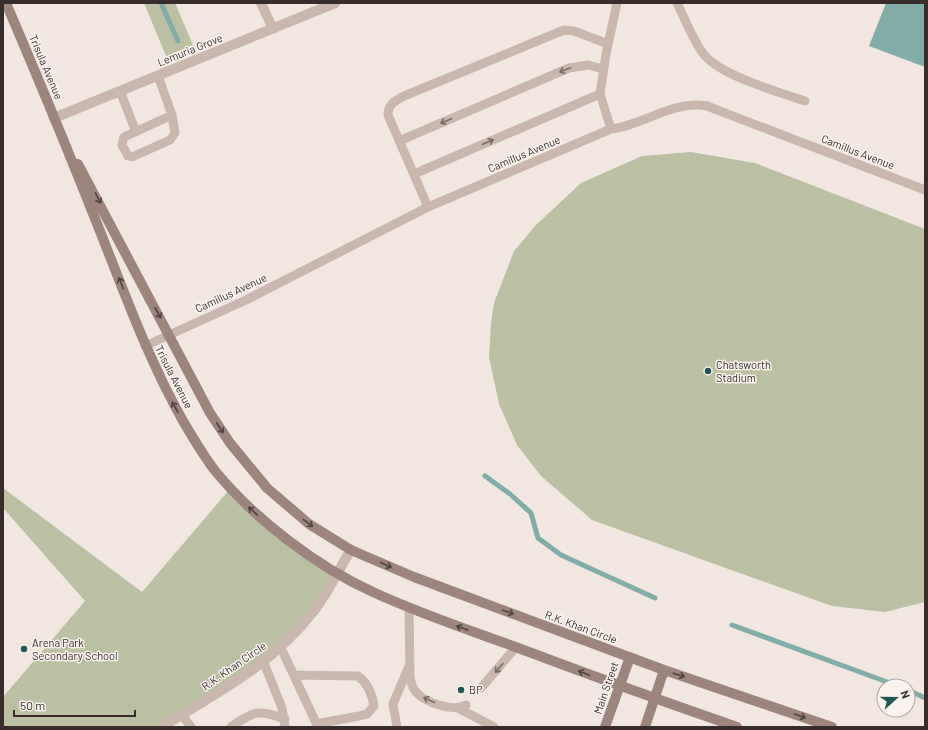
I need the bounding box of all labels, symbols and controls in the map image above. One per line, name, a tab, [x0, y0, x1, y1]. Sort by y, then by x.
street label: Lemuria Grove	[155, 31, 224, 69]
street label: Trisula Avenue	[27, 33, 66, 101]
one-way arrow	[560, 66, 572, 74]
one-way arrow	[440, 118, 452, 125]
street label: Camillus Avenue	[486, 132, 562, 175]
street label: Camillus Avenue	[820, 132, 897, 172]
one-way arrow	[482, 138, 494, 145]
one-way arrow	[95, 192, 102, 204]
street label: Camillus Avenue	[193, 270, 269, 315]
one-way arrow	[116, 278, 124, 290]
one-way arrow	[155, 307, 163, 319]
street label: Trisula Avenue	[153, 343, 196, 411]
place label: Chatsworth Stadium	[716, 358, 771, 384]
marker: Chatsworth Stadium	[703, 366, 713, 376]
one-way arrow	[171, 401, 179, 413]
one-way arrow	[216, 422, 224, 433]
one-way arrow	[248, 506, 258, 515]
one-way arrow	[302, 518, 313, 527]
one-way arrow	[380, 562, 392, 569]
street label: R.K. Khan Circle	[543, 607, 619, 646]
one-way arrow	[501, 609, 513, 617]
one-way arrow	[457, 623, 469, 631]
place label: Arena Park Secondary School	[32, 636, 118, 662]
street label: R.K. Khan Circle	[199, 638, 269, 693]
marker: Arena Park Secondary School	[19, 644, 29, 654]
street label: Main Street	[591, 660, 621, 716]
one-way arrow	[494, 662, 503, 673]
one-way arrow	[579, 669, 591, 677]
one-way arrow	[673, 672, 685, 680]
north arrow	[876, 678, 916, 718]
place label: BP	[469, 683, 483, 696]
marker: BP	[456, 685, 466, 695]
text: N	[898, 688, 913, 700]
scale bar	[14, 692, 135, 718]
one-way arrow	[424, 696, 436, 703]
text: 50 m	[20, 698, 45, 712]
one-way arrow	[794, 712, 806, 720]

